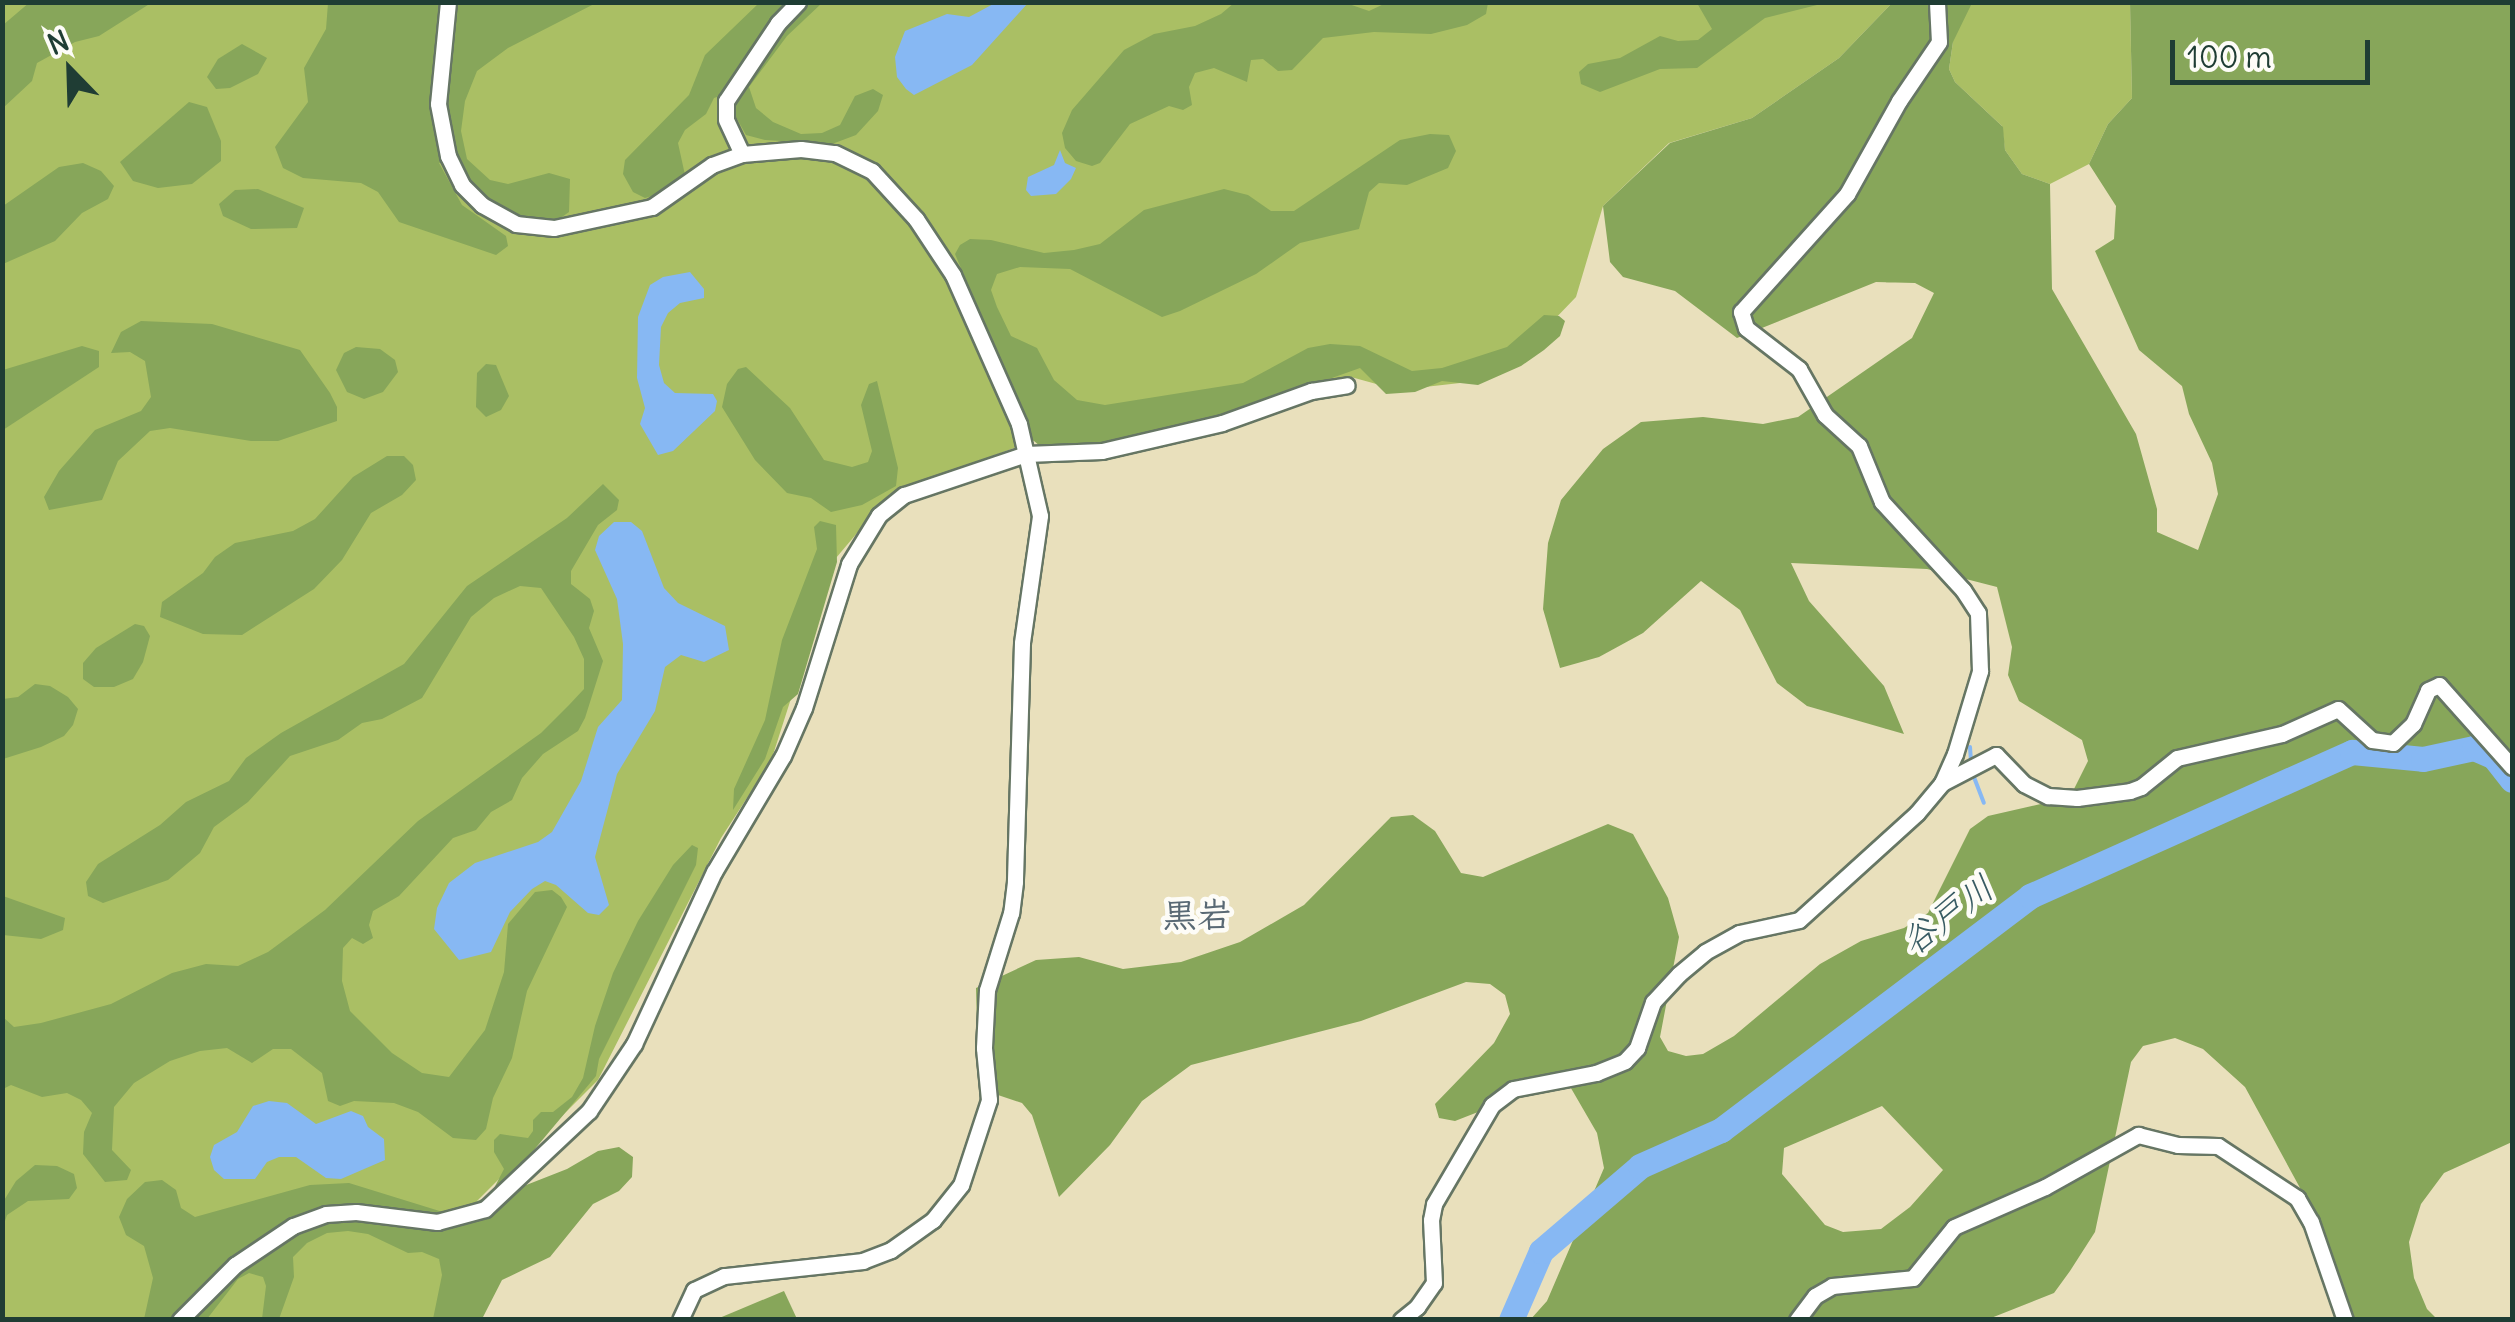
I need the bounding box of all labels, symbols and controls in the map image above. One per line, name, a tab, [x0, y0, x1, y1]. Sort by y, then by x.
north arrow	[20, 20, 120, 120]
scale bar	[2175, 20, 2375, 82]
text: N	[42, 22, 74, 63]
text: 100 m	[2187, 38, 2272, 76]
water label: 谷戸川	[1892, 866, 2002, 962]
district label: 黒岩	[1162, 893, 1232, 935]

